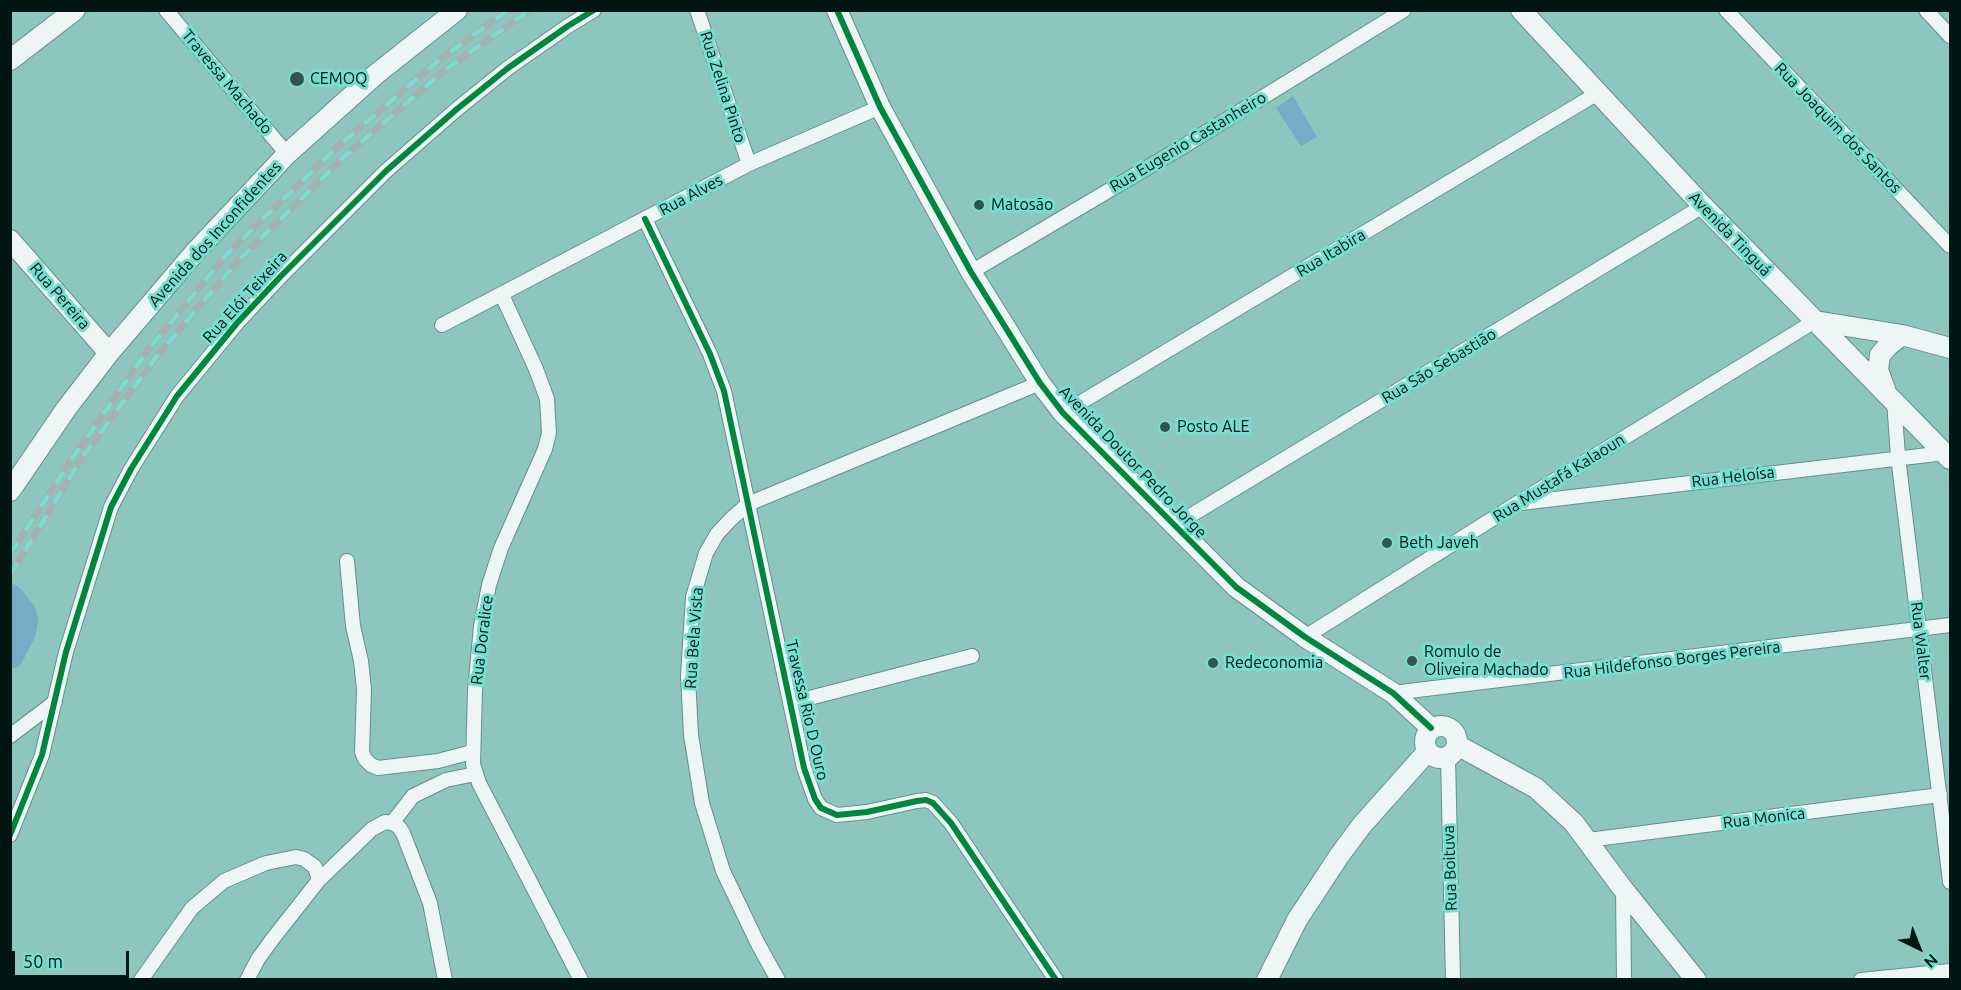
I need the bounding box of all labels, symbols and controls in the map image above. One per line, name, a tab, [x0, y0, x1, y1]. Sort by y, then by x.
street label: Travessa Machado	[178, 26, 276, 138]
street label: Rua Zelina Pinto	[696, 29, 750, 145]
street label: Rua Joaquim dos Santos	[1771, 59, 1905, 197]
place label: CEMOQ	[310, 69, 368, 89]
marker: CEMOQ	[288, 70, 306, 88]
street label: Rua Eugenio Castanheiro	[1106, 88, 1270, 196]
street label: Avenida dos Inconfidentes	[145, 157, 285, 311]
street label: Rua Alves	[656, 170, 726, 220]
street label: Avenida Tinguá	[1685, 188, 1775, 280]
place label: Matosão	[991, 195, 1053, 215]
marker: Matosão	[972, 198, 986, 212]
street label: Rua Itabira	[1293, 225, 1369, 281]
street label: Rua Elói Teixeira	[199, 247, 291, 347]
street label: Rua Pereira	[26, 259, 94, 333]
street label: Rua São Sebastião	[1378, 324, 1500, 408]
street label: Avenida Doutor Pedro Jorge	[1055, 382, 1211, 542]
place label: Posto ALE	[1177, 417, 1249, 437]
marker: Posto ALE	[1158, 420, 1172, 434]
street label: Rua Mustafá Kalaoun	[1490, 430, 1628, 526]
street label: Rua Heloísa	[1690, 462, 1776, 492]
place label: Beth Javeh	[1399, 533, 1479, 553]
marker: Beth Javeh	[1380, 536, 1394, 550]
street label: Rua Bela Vista	[681, 586, 707, 690]
street label: Rua Doralice	[467, 594, 497, 686]
street label: Rua Walter	[1907, 601, 1935, 681]
street label: Rua Hildefonso Borges Pereira	[1562, 637, 1782, 683]
street label: Travessa Rio D Ouro	[781, 638, 833, 782]
place label: Romulo de Oliveira Machado	[1424, 642, 1549, 680]
place label: Redeconomia	[1225, 653, 1323, 673]
marker: Romulo de Oliveira Machado	[1405, 654, 1419, 668]
marker: Redeconomia	[1206, 656, 1220, 670]
street label: Rua Monica	[1722, 803, 1806, 833]
street label: Rua Boituva	[1439, 825, 1461, 911]
north arrow	[1889, 918, 1949, 978]
scale bar	[15, 939, 132, 977]
text: 50 m	[23, 951, 63, 971]
text: N	[1921, 951, 1942, 972]

